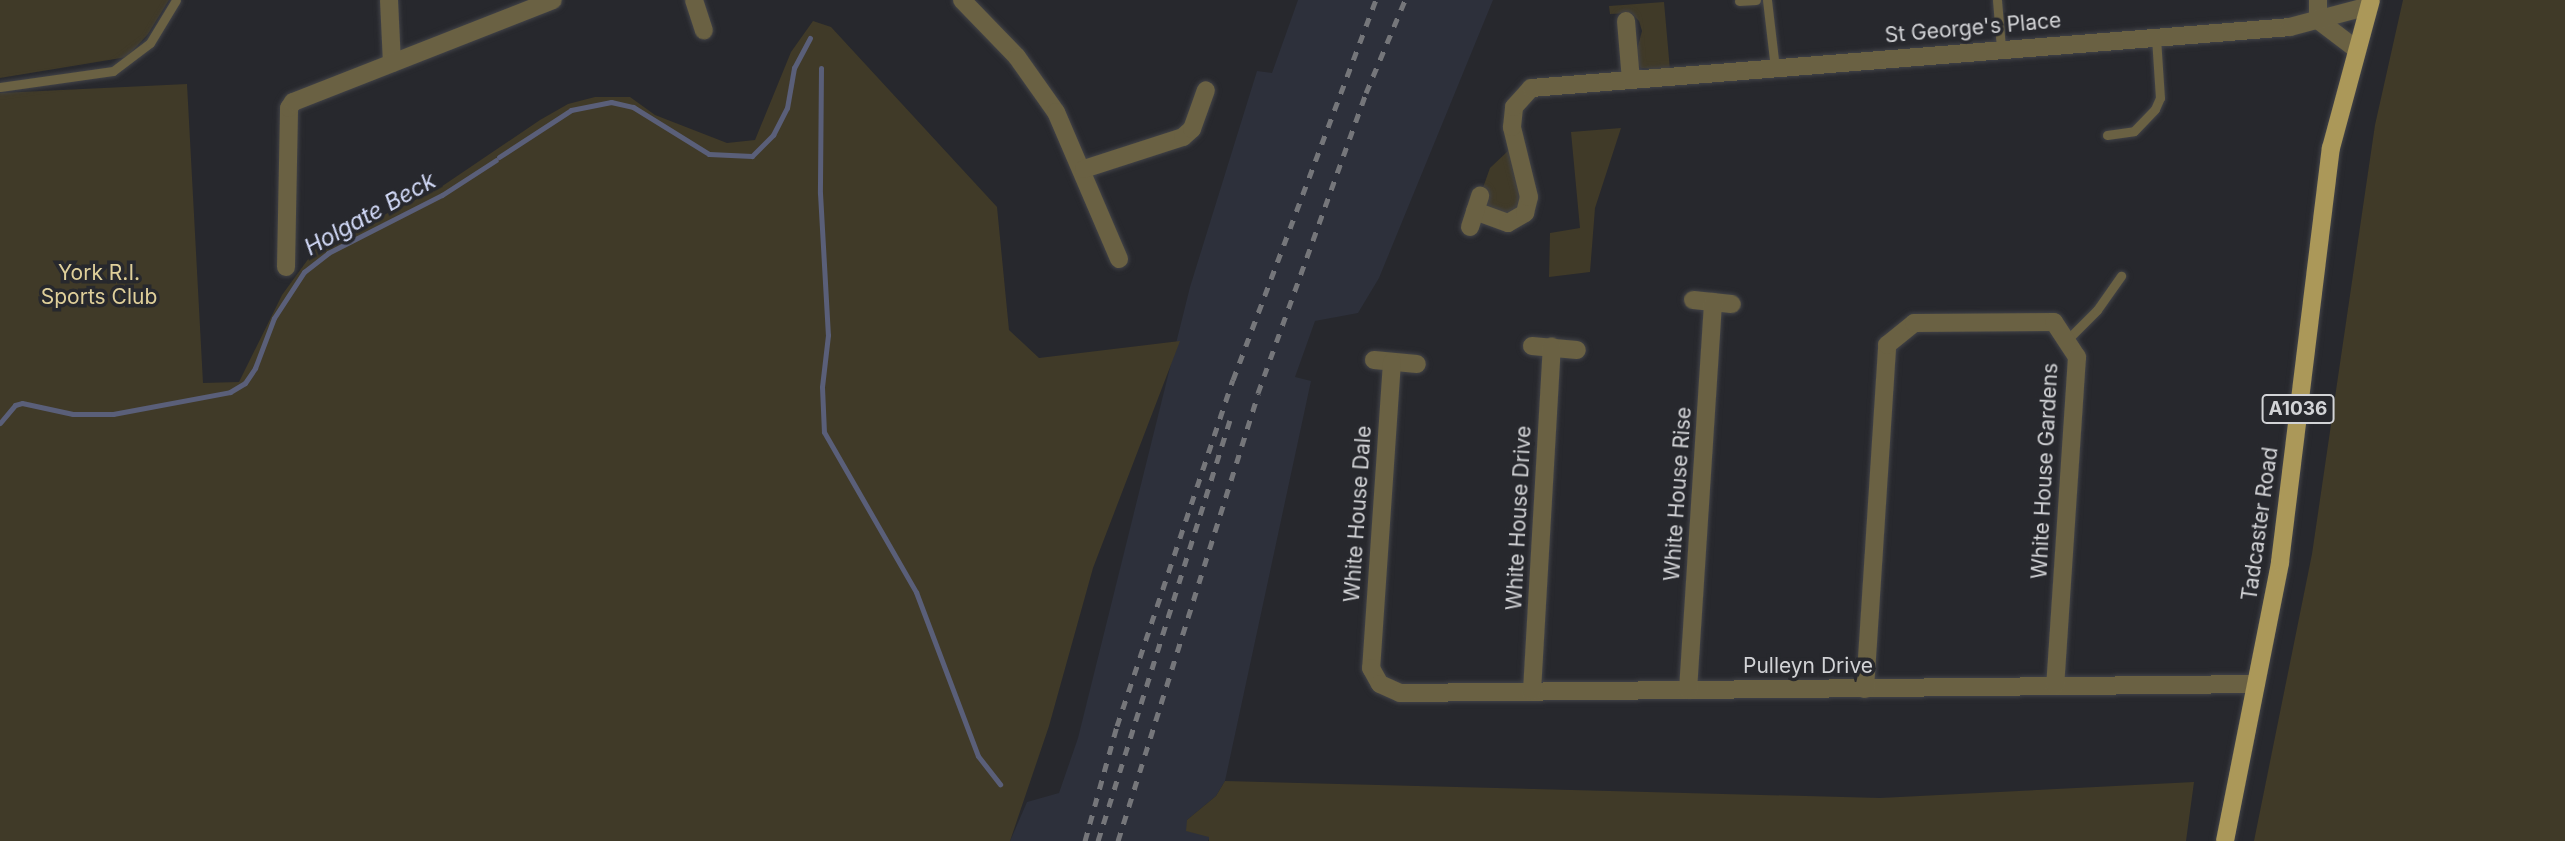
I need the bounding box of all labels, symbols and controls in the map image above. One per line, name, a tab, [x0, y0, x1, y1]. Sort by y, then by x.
street label: St George's Place	[1884, 8, 2062, 48]
water label: Holgate Beck	[300, 167, 440, 261]
park label: York R.I. Sports Club	[41, 260, 157, 310]
street label: White House Gardens	[2027, 362, 2063, 580]
road number: A1036	[2261, 394, 2335, 424]
street label: White House Rise	[1659, 406, 1697, 582]
street label: White House Dale	[1339, 425, 1377, 603]
street label: White House Drive	[1502, 425, 1536, 611]
street label: Tadcaster Road	[2237, 445, 2283, 603]
street label: Pulleyn Drive	[1743, 653, 1873, 679]

